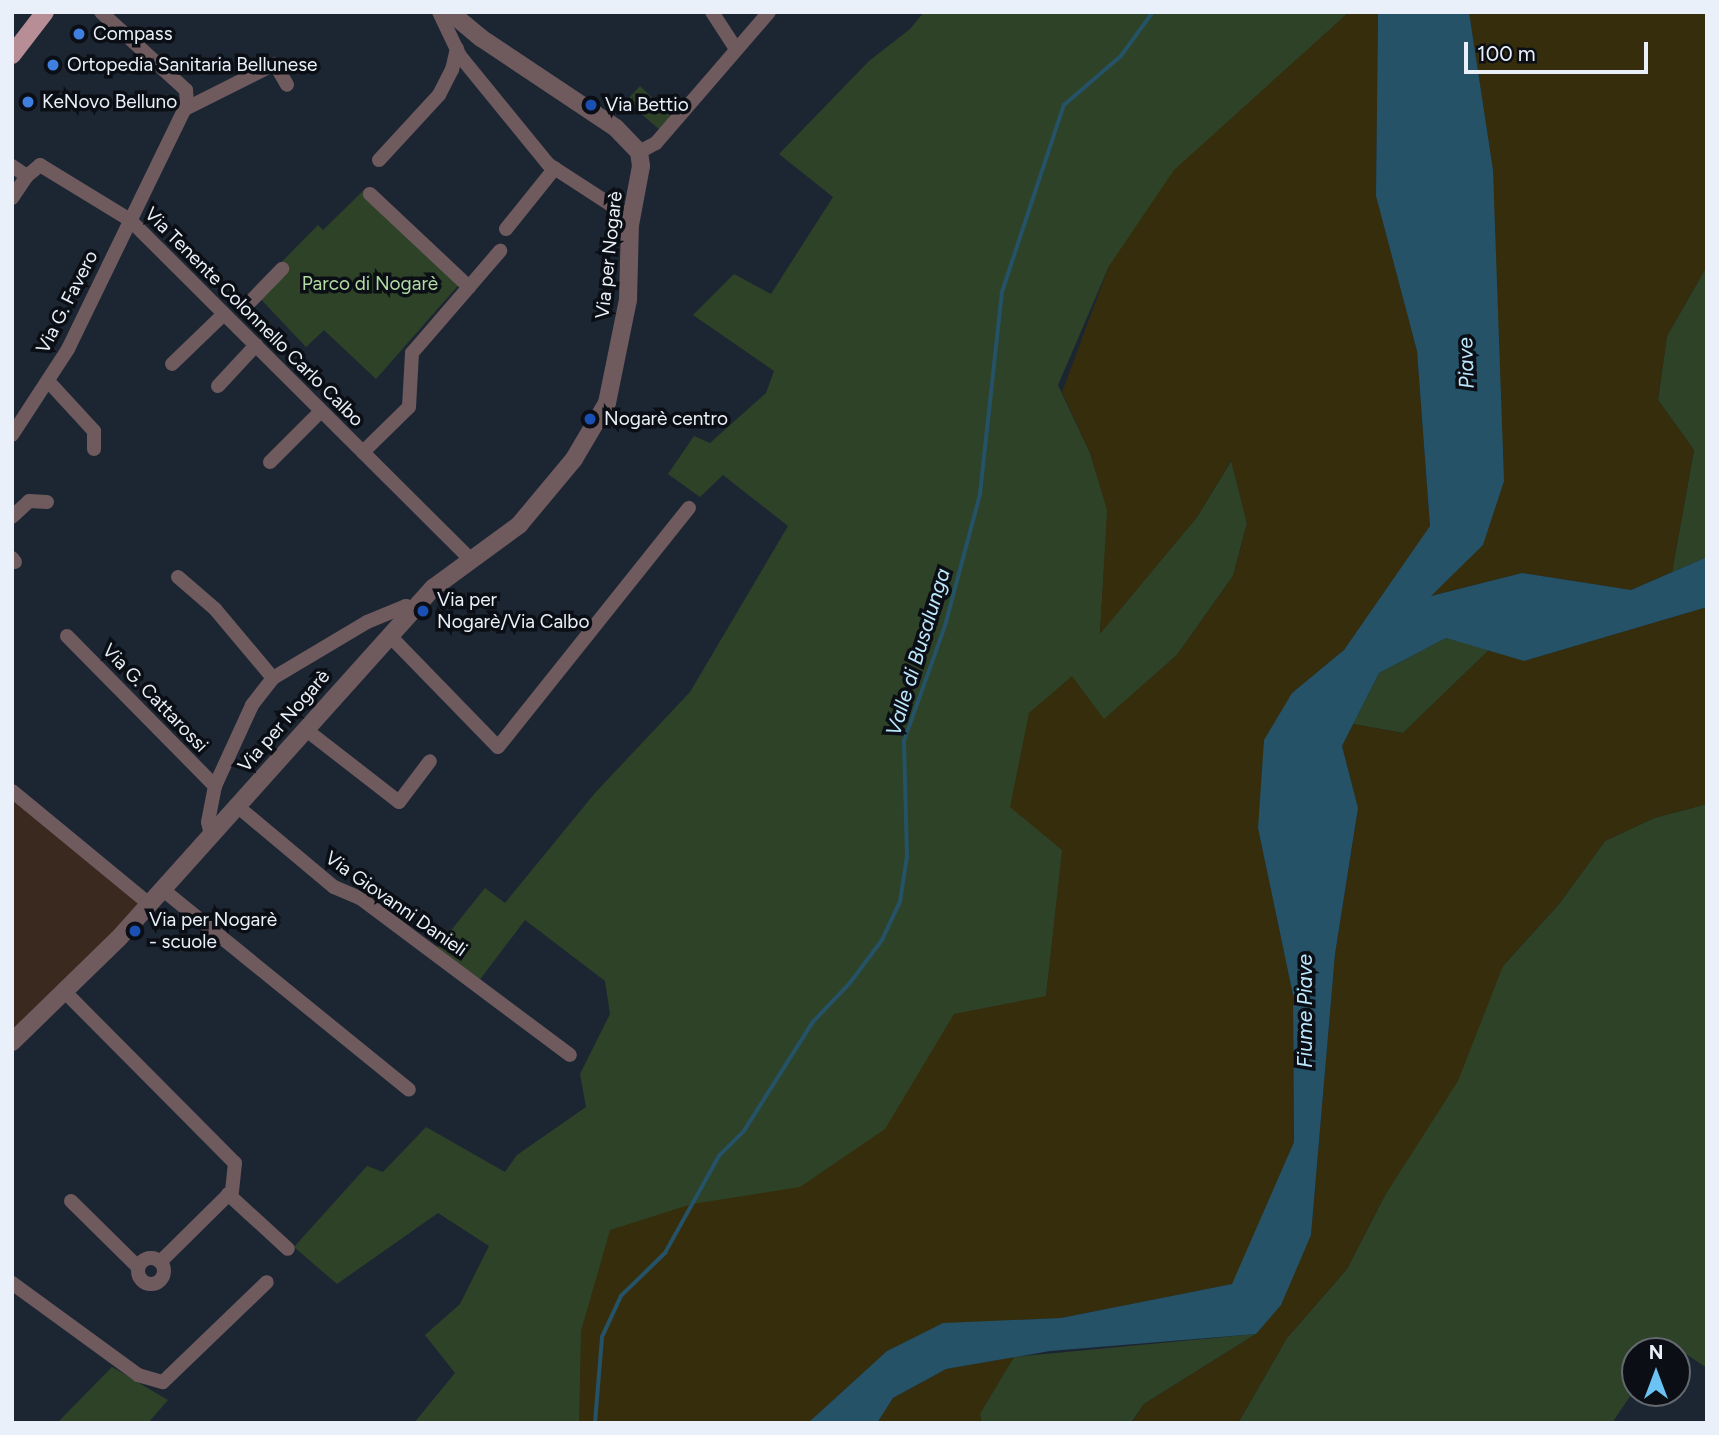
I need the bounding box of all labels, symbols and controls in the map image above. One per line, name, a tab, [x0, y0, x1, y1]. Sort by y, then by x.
place label: Compass	[93, 23, 173, 45]
marker: Compass	[71, 26, 87, 42]
scale bar	[1467, 28, 1651, 72]
text: 100 m	[1477, 41, 1536, 66]
place label: Ortopedia Sanitaria Bellunese	[67, 54, 317, 76]
marker: Ortopedia Sanitaria Bellunese	[45, 57, 61, 73]
place label: KeNovo Belluno	[42, 91, 177, 113]
marker: KeNovo Belluno	[20, 94, 36, 110]
place label: Via Bettio	[605, 94, 689, 116]
marker: Via Bettio	[583, 97, 599, 113]
street label: Via per Nogarè	[591, 190, 627, 320]
street label: Via Tenente Colonnello Carlo Calbo	[140, 203, 368, 431]
street label: Via G. Favero	[31, 247, 103, 357]
park label: Parco di Nogarè	[302, 273, 438, 295]
water label: Piave	[1453, 337, 1479, 389]
place label: Nogarè centro	[604, 408, 728, 430]
marker: Nogarè centro	[582, 411, 598, 427]
water label: Valle di Busalunga	[881, 565, 955, 739]
place label: Via per Nogarè/Via Calbo	[437, 589, 589, 633]
marker: Via per Nogarè/Via Calbo	[415, 603, 431, 619]
street label: Via G. Cattarossi	[97, 639, 213, 757]
street label: Via per Nogarè	[233, 665, 335, 777]
street label: Via Giovanni Danieli	[321, 846, 471, 962]
place label: Via per Nogarè - scuole	[149, 909, 277, 953]
marker: Via per Nogarè - scuole	[127, 923, 143, 939]
water label: Fiume Piave	[1292, 954, 1318, 1068]
north arrow	[1621, 1337, 1691, 1407]
text: N	[1649, 1341, 1663, 1364]

